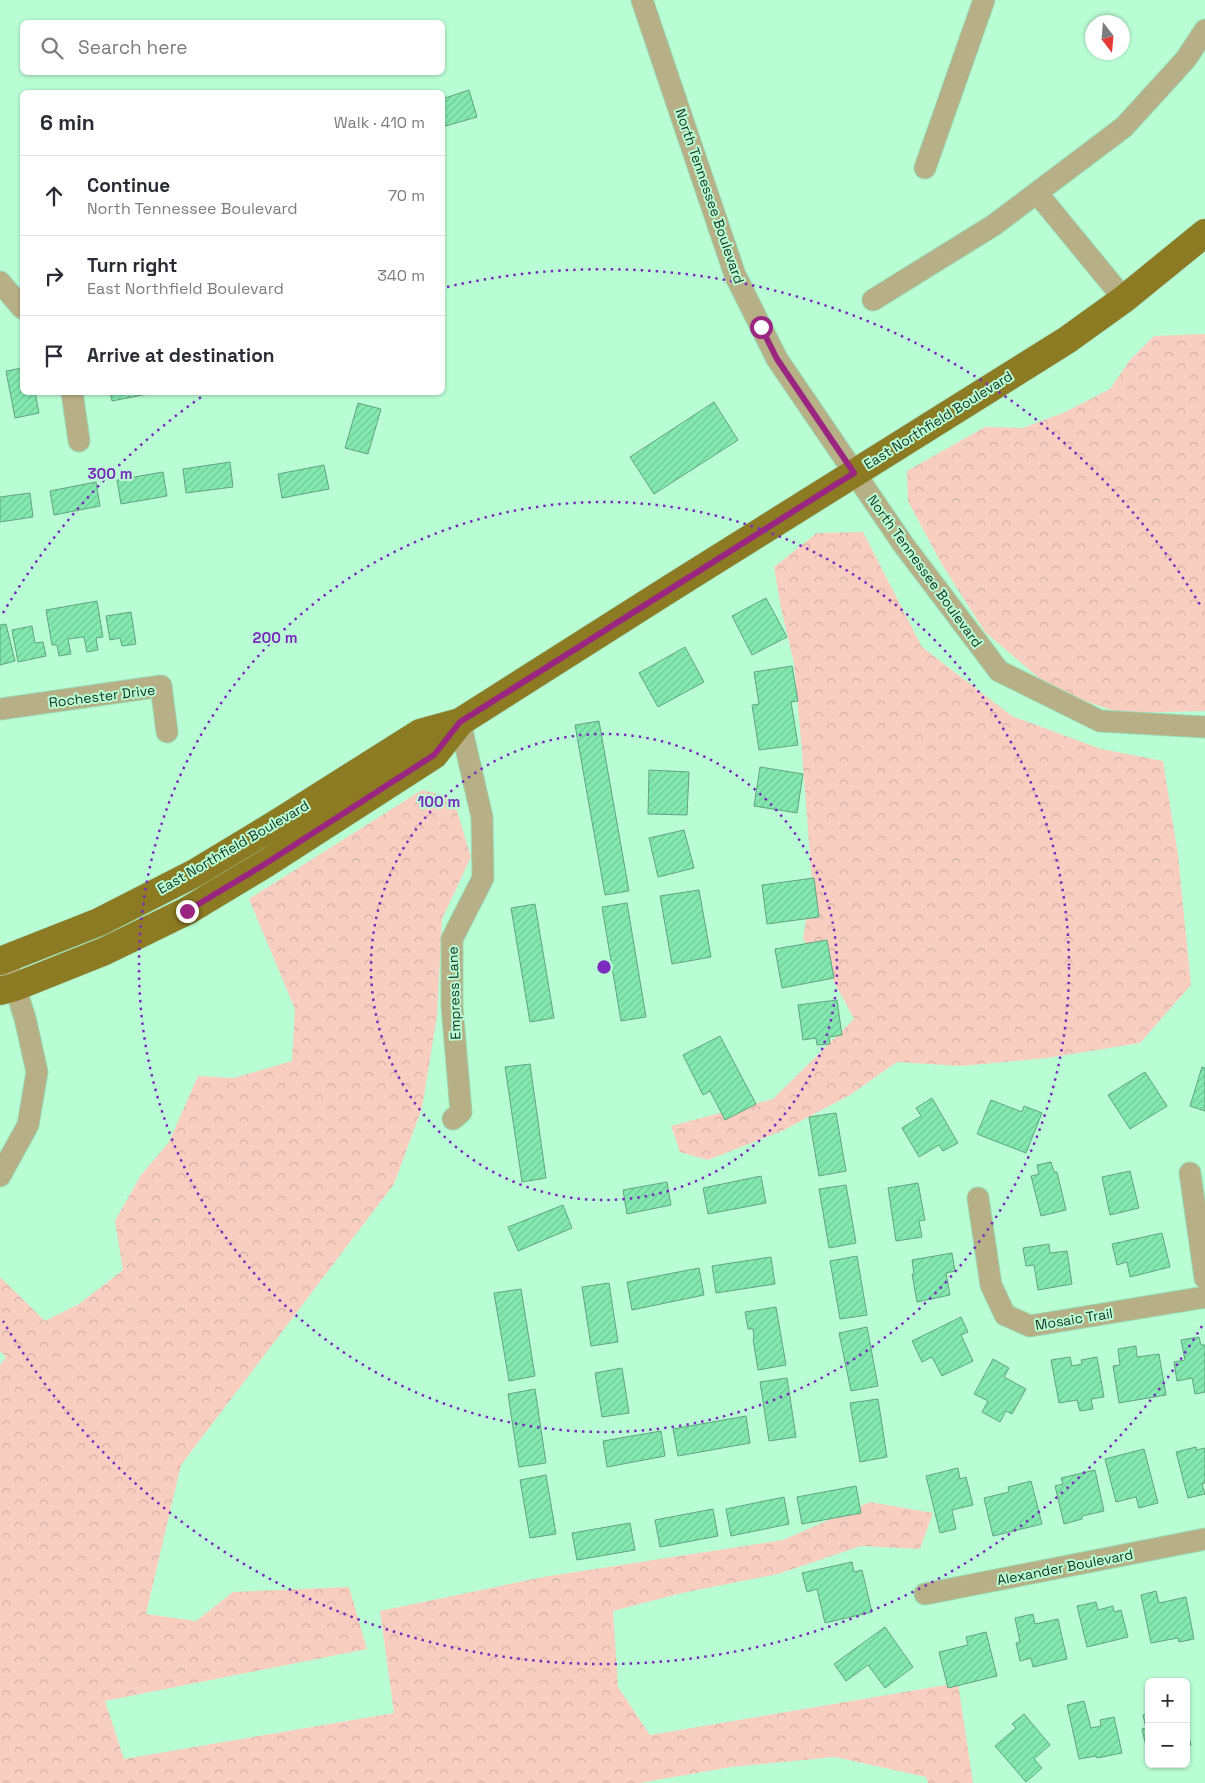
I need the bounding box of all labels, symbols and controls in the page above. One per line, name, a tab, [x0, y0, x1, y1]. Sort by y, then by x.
north arrow	[1085, 15, 1130, 60]
search box	[20, 20, 445, 75]
icon: search	[38, 34, 66, 62]
text: Search here	[78, 35, 188, 60]
street label: North Tennessee Boulevard	[671, 106, 749, 286]
text: 6 min	[40, 109, 95, 136]
text: Walk · 410 m	[334, 112, 425, 133]
text: Continue	[87, 173, 170, 198]
icon: ahead	[40, 182, 68, 210]
text: 70 m	[388, 185, 425, 206]
text: North Tennessee Boulevard	[87, 198, 298, 219]
text: Turn right	[87, 253, 177, 278]
icon: right	[40, 262, 68, 290]
text: 340 m	[377, 265, 425, 286]
text: East Northfield Boulevard	[87, 278, 284, 299]
route start	[750, 316, 773, 339]
icon: arrive	[40, 342, 68, 370]
text: Arrive at destination	[87, 343, 275, 368]
street label: East Northfield Boulevard	[860, 367, 1016, 473]
text: 300 m	[87, 464, 133, 483]
street label: North Tennessee Boulevard	[864, 491, 986, 651]
text: 200 m	[253, 628, 297, 647]
street label: Rochester Drive	[48, 681, 156, 711]
text: 100 m	[418, 792, 460, 811]
street label: East Northfield Boulevard	[154, 796, 312, 898]
route end	[176, 900, 199, 923]
street label: Empress Lane	[443, 946, 465, 1040]
centre of rings	[595, 958, 613, 976]
street label: Mosaic Trail	[1034, 1304, 1114, 1334]
street label: Alexander Boulevard	[995, 1545, 1135, 1589]
map controls	[1145, 1678, 1190, 1768]
button: +	[1145, 1678, 1190, 1723]
button: −	[1145, 1723, 1190, 1768]

